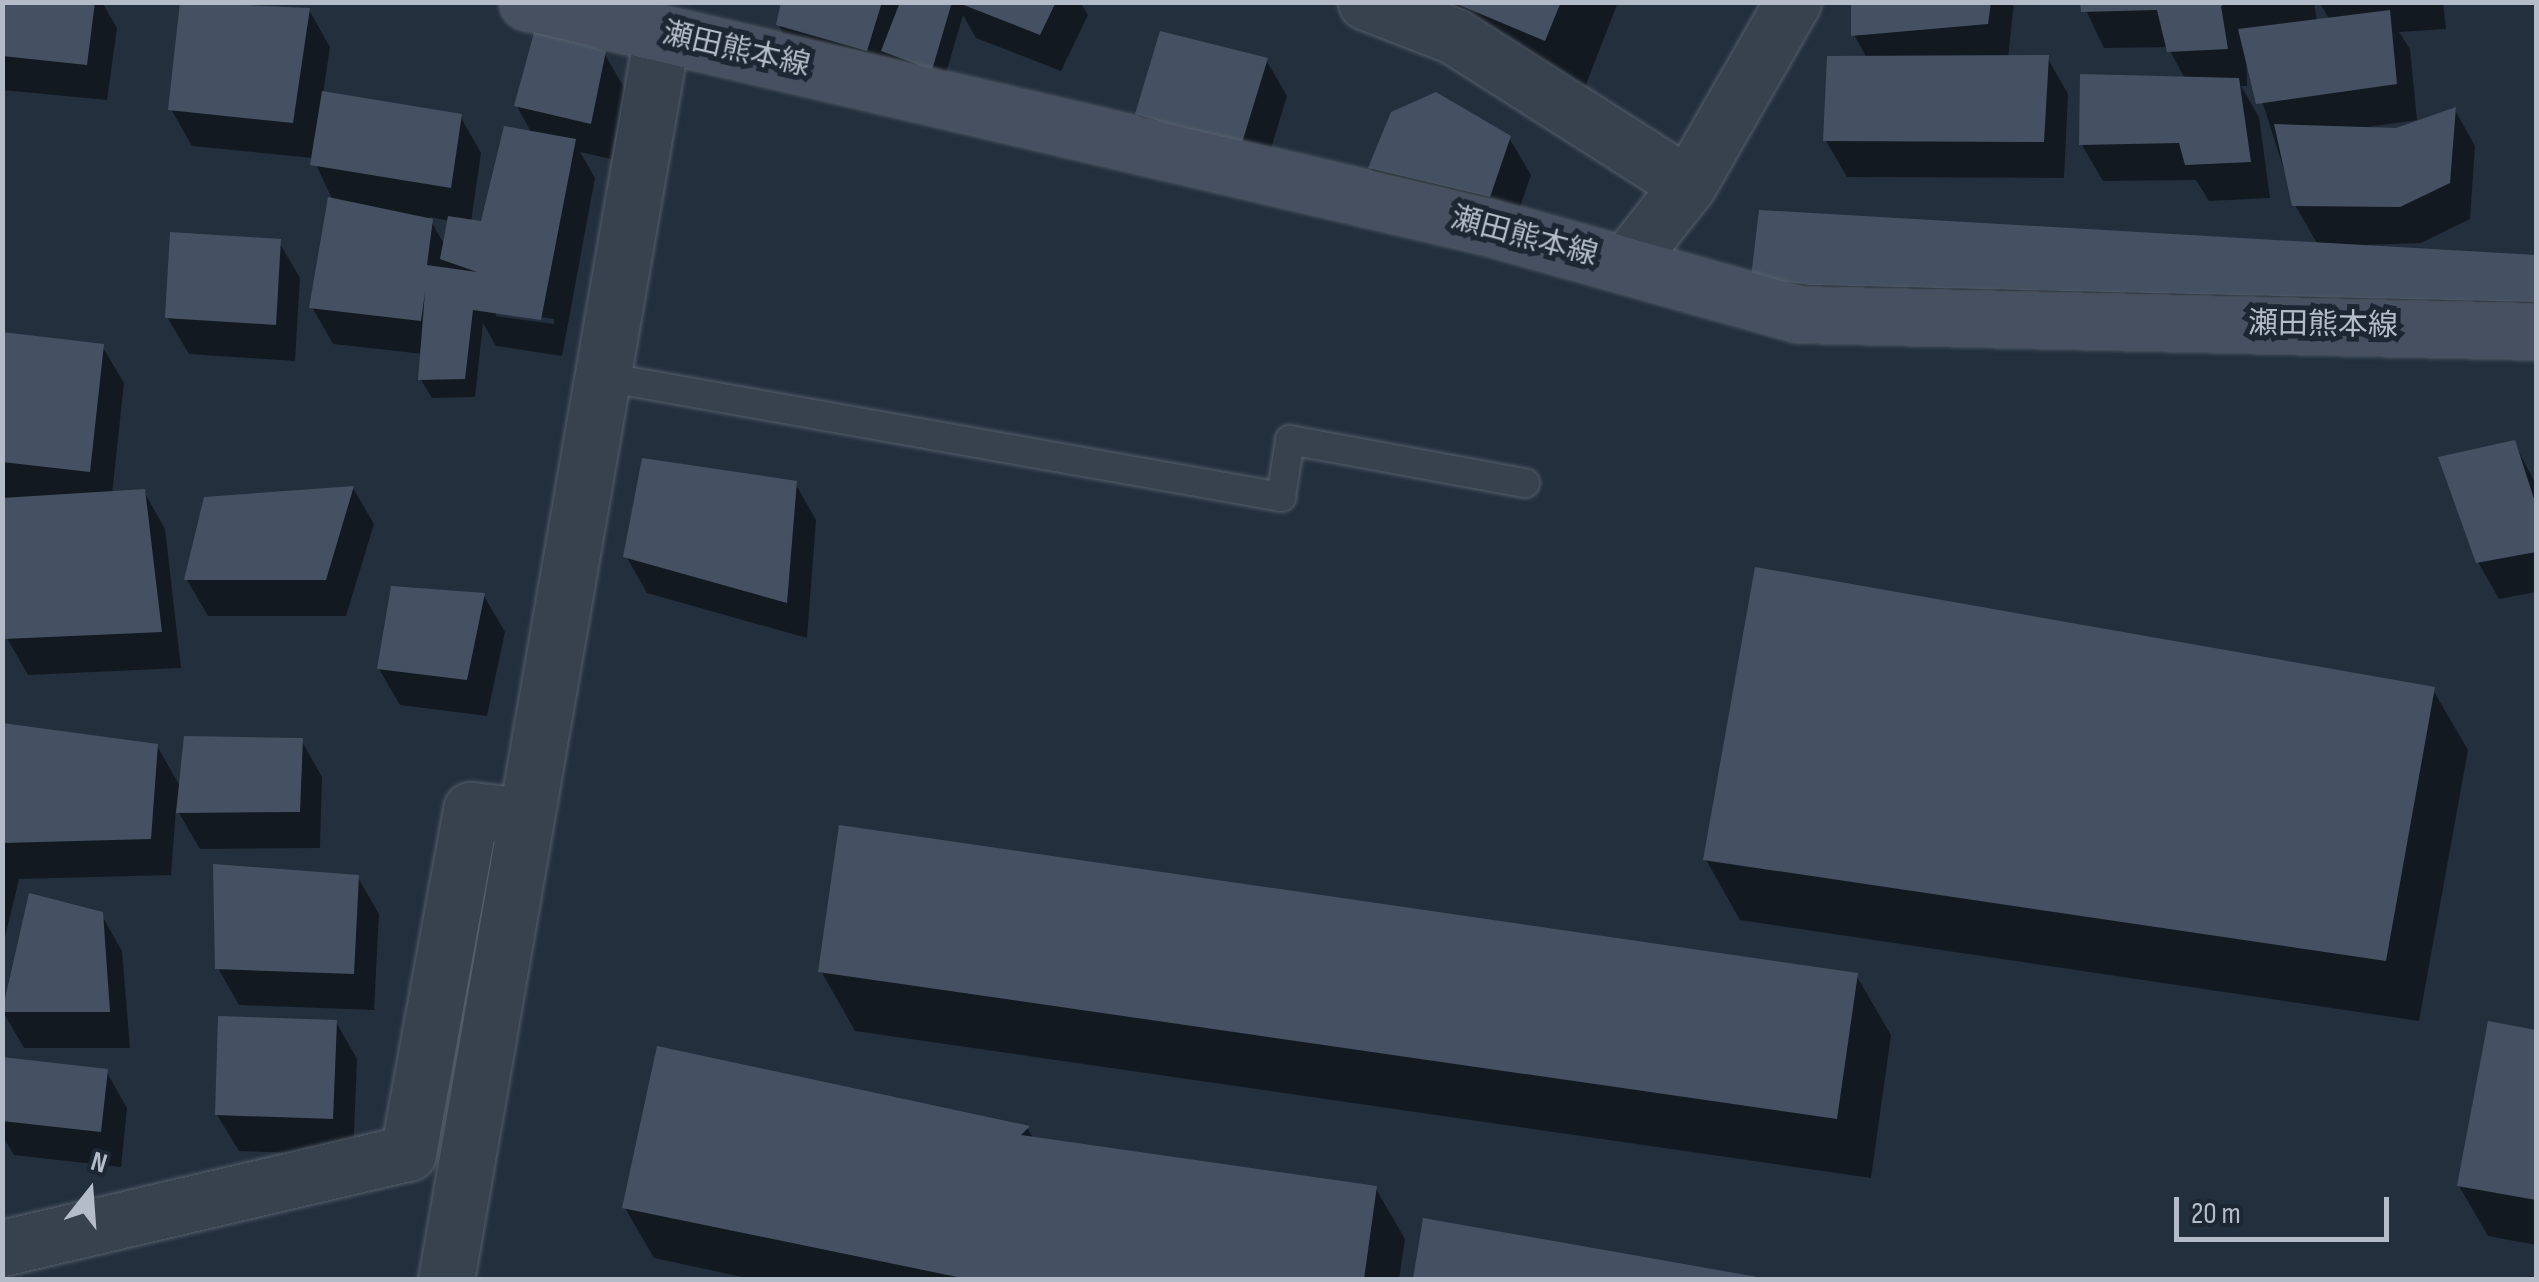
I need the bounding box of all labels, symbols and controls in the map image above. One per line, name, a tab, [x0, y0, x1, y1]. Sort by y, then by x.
street label: 瀬田熊本線	[659, 16, 813, 84]
street label: 瀬田熊本線	[1447, 200, 1601, 274]
street label: 瀬田熊本線	[2248, 306, 2398, 344]
north arrow	[40, 1142, 140, 1242]
text: N	[87, 1145, 111, 1181]
scale bar	[2179, 1177, 2394, 1239]
text: 20 m	[2191, 1196, 2241, 1232]

